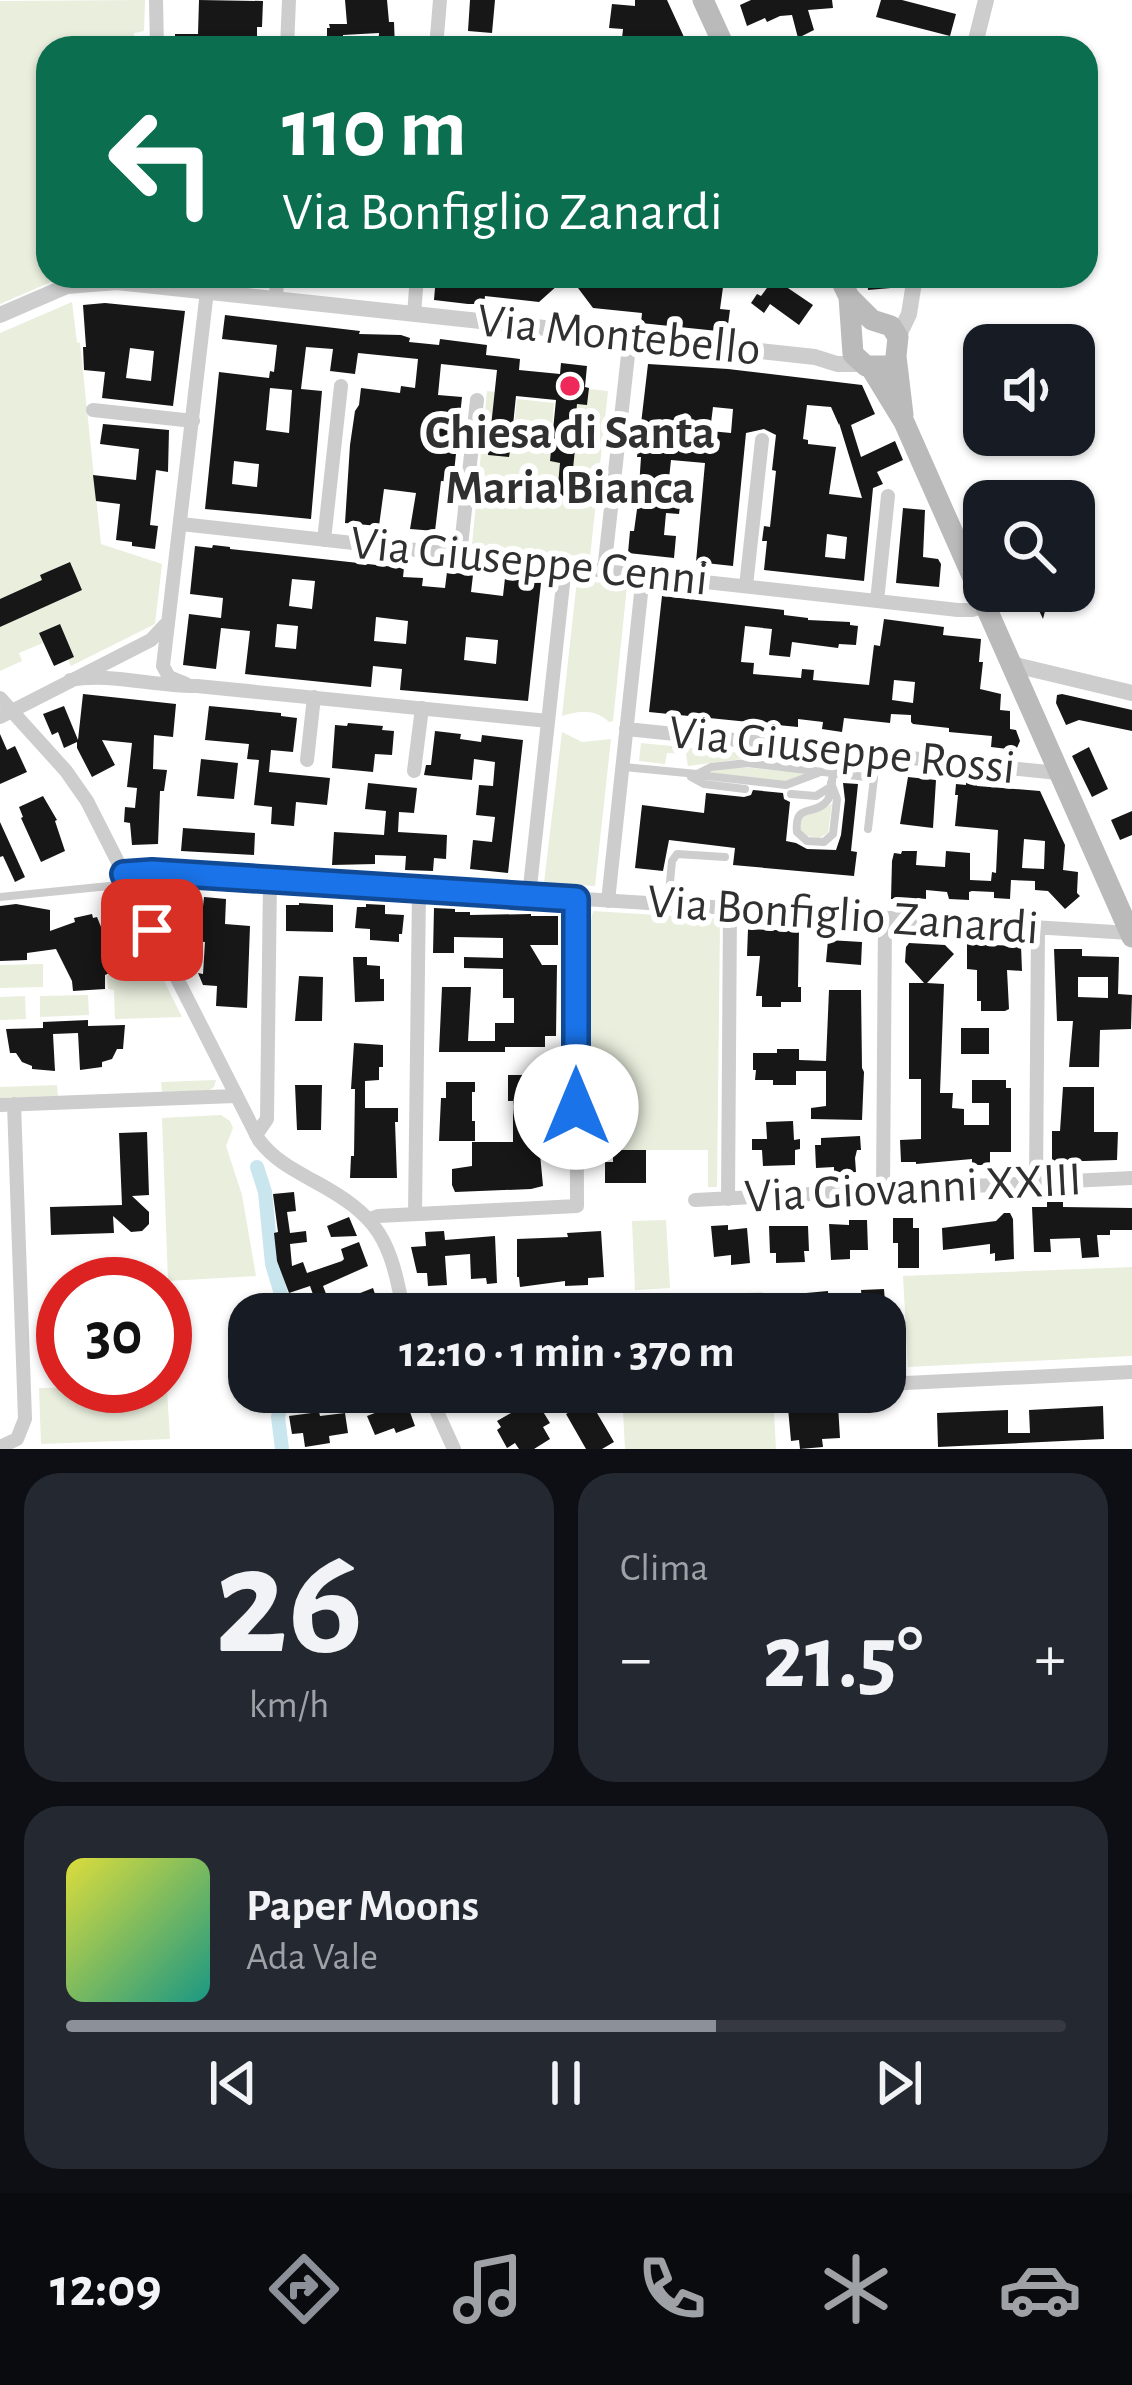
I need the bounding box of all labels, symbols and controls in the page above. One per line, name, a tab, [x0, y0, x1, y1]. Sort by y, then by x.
icon: left	[84, 84, 240, 240]
text: 110 m	[282, 88, 467, 172]
text: Via Bonfiglio Zanardi	[282, 186, 723, 240]
street label: Via Montebello	[475, 297, 763, 375]
map controls	[963, 324, 1095, 612]
button: sound	[963, 324, 1095, 456]
marker: Chiesa di Santa Maria Bianca	[557, 373, 583, 399]
place label: Chiesa di Santa Maria Bianca	[425, 410, 715, 513]
button: search	[963, 480, 1095, 612]
street label: Via Giuseppe Cenni	[348, 519, 710, 605]
street label: Via Giuseppe Rossi	[666, 709, 1018, 793]
street label: Via Bonfiglio Zanardi	[646, 878, 1040, 954]
pin	[101, 879, 203, 981]
icon: arrive	[119, 897, 185, 963]
position arrow	[513, 1044, 639, 1170]
street label: Via Giovanni XXIII	[743, 1156, 1083, 1222]
speed limit sign: 30	[36, 1257, 192, 1413]
text: 12:10 · 1 min · 370 m	[399, 1330, 735, 1375]
text: 26	[215, 1526, 363, 1682]
text: Clima	[620, 1549, 709, 1588]
text: 21.5°	[763, 1614, 923, 1704]
text: −	[620, 1626, 652, 1692]
text: +	[1034, 1626, 1066, 1692]
text: km/h	[249, 1686, 329, 1725]
text: Paper Moons	[246, 1884, 479, 1929]
text: Ada Vale	[246, 1938, 378, 1977]
icon: previous	[200, 2050, 266, 2116]
icon: pause	[533, 2050, 599, 2116]
icon: next	[866, 2050, 932, 2116]
icon: directions	[262, 2247, 346, 2331]
icon: music	[446, 2247, 530, 2331]
icon: phone	[630, 2247, 714, 2331]
icon: climate	[814, 2247, 898, 2331]
icon: car	[998, 2247, 1082, 2331]
text: 12:09	[50, 2262, 162, 2316]

